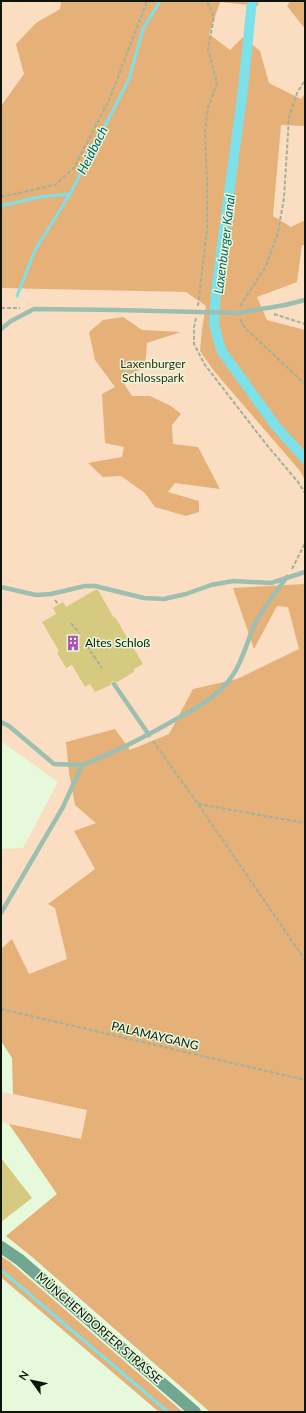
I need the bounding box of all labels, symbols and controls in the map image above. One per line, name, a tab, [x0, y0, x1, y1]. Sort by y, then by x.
water label: Heidbach	[73, 123, 111, 177]
water label: Laxenburger Kanal	[210, 193, 238, 295]
park label: Laxenburger Schlosspark	[120, 356, 186, 385]
building icon: Altes Schloß	[64, 634, 82, 652]
place label: Altes Schloß	[85, 635, 150, 650]
street label: PALAMAYGANG	[110, 1018, 200, 1053]
street label: MÜNCHENDORFER STRASSE	[33, 1269, 165, 1387]
north arrow	[12, 1361, 52, 1401]
text: N	[15, 1368, 31, 1382]

